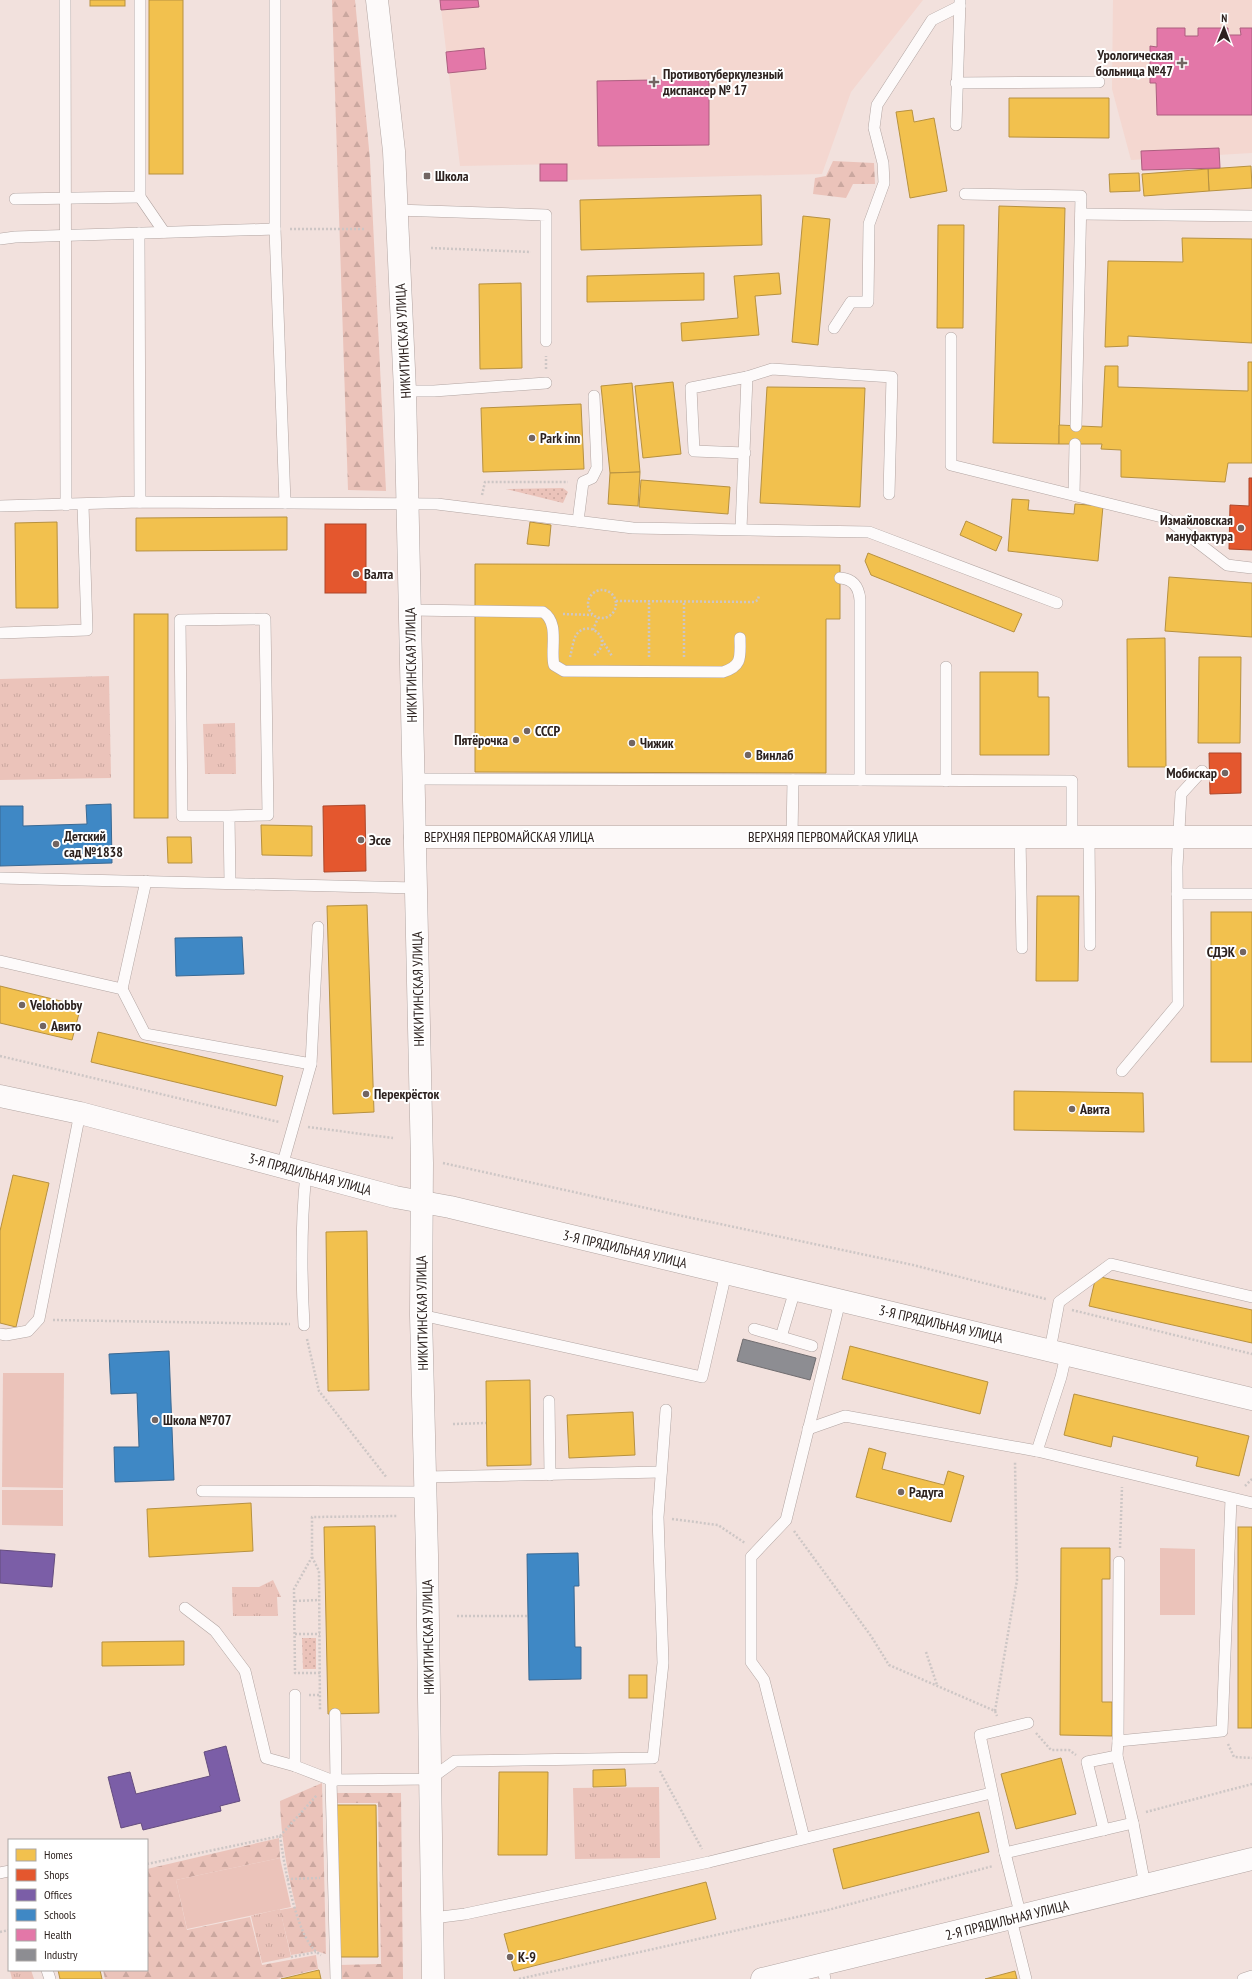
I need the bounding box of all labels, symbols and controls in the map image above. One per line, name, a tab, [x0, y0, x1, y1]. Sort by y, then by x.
north arrow	[1204, 8, 1244, 48]
text: N	[1221, 11, 1227, 25]
place label: Урологическая больница №47	[1096, 46, 1173, 80]
marker: Урологическая больница №47	[1176, 57, 1188, 69]
place label: Противотуберкулезный диспансер № 17	[662, 65, 783, 99]
marker: Противотуберкулезный диспансер № 17	[648, 76, 660, 88]
place label: Школа	[435, 167, 469, 185]
marker: Школа	[422, 171, 432, 181]
street label: НИКИТИНСКАЯ УЛИЦА	[391, 283, 415, 399]
place label: Park inn	[540, 429, 580, 447]
marker: Park inn	[527, 433, 537, 443]
place label: Измайловская мануфактура	[1160, 511, 1233, 545]
marker: Измайловская мануфактура	[1236, 523, 1246, 533]
place label: Валта	[364, 565, 394, 583]
marker: Валта	[351, 569, 361, 579]
street label: НИКИТИНСКАЯ УЛИЦА	[401, 607, 421, 723]
place label: СССР	[535, 722, 560, 740]
marker: СССР	[522, 726, 532, 736]
place label: Пятёрочка	[454, 731, 508, 749]
place label: Чижик	[640, 734, 674, 752]
marker: Пятёрочка	[511, 735, 521, 745]
marker: Чижик	[627, 738, 637, 748]
place label: Винлаб	[756, 746, 793, 764]
marker: Винлаб	[743, 750, 753, 760]
place label: Мобискар	[1166, 764, 1217, 782]
marker: Мобискар	[1220, 768, 1230, 778]
place label: Детский сад №1838	[64, 827, 123, 861]
street label: ВЕРХНЯЯ ПЕРВОМАЙСКАЯ УЛИЦА	[424, 828, 594, 846]
street label: ВЕРХНЯЯ ПЕРВОМАЙСКАЯ УЛИЦА	[748, 828, 918, 846]
place label: Эссе	[369, 831, 391, 849]
marker: Эссе	[356, 835, 366, 845]
marker: Детский сад №1838	[51, 839, 61, 849]
street label: НИКИТИНСКАЯ УЛИЦА	[408, 931, 428, 1047]
place label: СДЭК	[1207, 943, 1236, 961]
marker: СДЭК	[1238, 947, 1248, 957]
place label: Velohobby	[29, 996, 83, 1014]
marker: Velohobby	[17, 1000, 27, 1010]
place label: Авито	[50, 1017, 81, 1035]
marker: Авито	[38, 1021, 48, 1031]
place label: Перекрёсток	[374, 1085, 439, 1103]
marker: Перекрёсток	[361, 1089, 371, 1099]
place label: Авита	[1079, 1100, 1110, 1118]
marker: Авита	[1067, 1104, 1077, 1114]
street label: 3-Я ПРЯДИЛЬНАЯ УЛИЦА	[246, 1149, 374, 1199]
street label: 3-Я ПРЯДИЛЬНАЯ УЛИЦА	[561, 1226, 689, 1272]
street label: НИКИТИНСКАЯ УЛИЦА	[412, 1255, 432, 1371]
street label: 3-Я ПРЯДИЛЬНАЯ УЛИЦА	[877, 1301, 1005, 1347]
place label: Школа №707	[163, 1411, 232, 1429]
marker: Школа №707	[150, 1415, 160, 1425]
place label: Радуга	[909, 1483, 944, 1501]
marker: Радуга	[896, 1487, 906, 1497]
street label: НИКИТИНСКАЯ УЛИЦА	[418, 1579, 438, 1695]
legend	[8, 1839, 148, 1971]
text: Homes	[44, 1847, 72, 1862]
text: Shops	[44, 1867, 69, 1882]
text: Offices	[44, 1887, 72, 1902]
street label: 2-Я ПРЯДИЛЬНАЯ УЛИЦА	[943, 1896, 1071, 1944]
text: Schools	[44, 1907, 76, 1922]
text: Health	[44, 1927, 72, 1942]
text: Industry	[44, 1947, 78, 1962]
place label: К-9	[518, 1948, 536, 1966]
marker: К-9	[505, 1952, 515, 1962]

